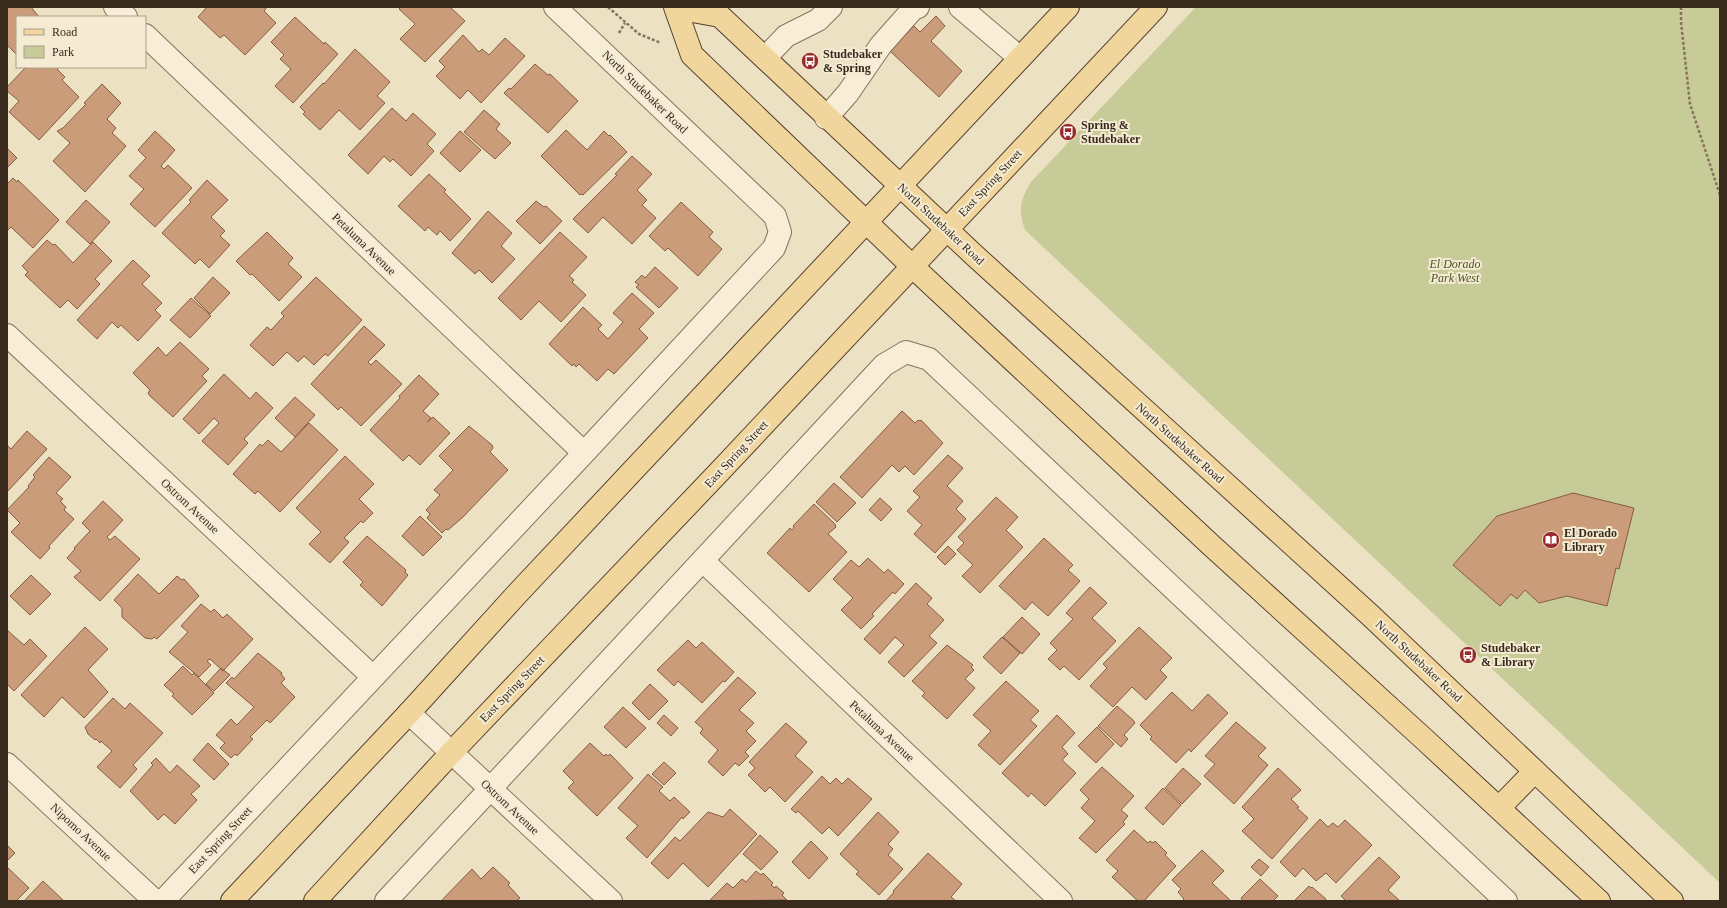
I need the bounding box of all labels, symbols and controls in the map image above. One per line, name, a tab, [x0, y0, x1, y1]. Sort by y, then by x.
legend	[16, 16, 146, 68]
text: Road	[52, 25, 77, 39]
text: Park	[52, 45, 74, 59]
place label: Studebaker & Spring	[823, 47, 883, 75]
street label: North Studebaker Road	[599, 48, 691, 136]
bus stop icon: Studebaker & Spring	[800, 51, 820, 71]
place label: Spring & Studebaker	[1081, 118, 1141, 146]
bus stop icon: Spring & Studebaker	[1058, 122, 1078, 142]
street label: East Spring Street	[955, 146, 1025, 219]
street label: North Studebaker Road	[895, 180, 987, 268]
street label: Petaluma Avenue	[329, 210, 399, 278]
park label: El Dorado Park West	[1429, 257, 1481, 285]
street label: North Studebaker Road	[1133, 400, 1227, 486]
street label: East Spring Street	[701, 417, 771, 490]
street label: Ostrom Avenue	[158, 475, 222, 537]
place label: El Dorado Library	[1564, 526, 1617, 554]
library icon: El Dorado Library	[1541, 530, 1561, 550]
street label: North Studebaker Road	[1373, 617, 1465, 705]
place label: Studebaker & Library	[1481, 641, 1541, 669]
bus stop icon: Studebaker & Library	[1458, 645, 1478, 665]
street label: East Spring Street	[477, 652, 548, 725]
street label: Petaluma Avenue	[847, 697, 917, 765]
street label: Ostrom Avenue	[478, 776, 542, 838]
street label: Nipomo Avenue	[48, 800, 114, 864]
street label: East Spring Street	[185, 803, 255, 876]

